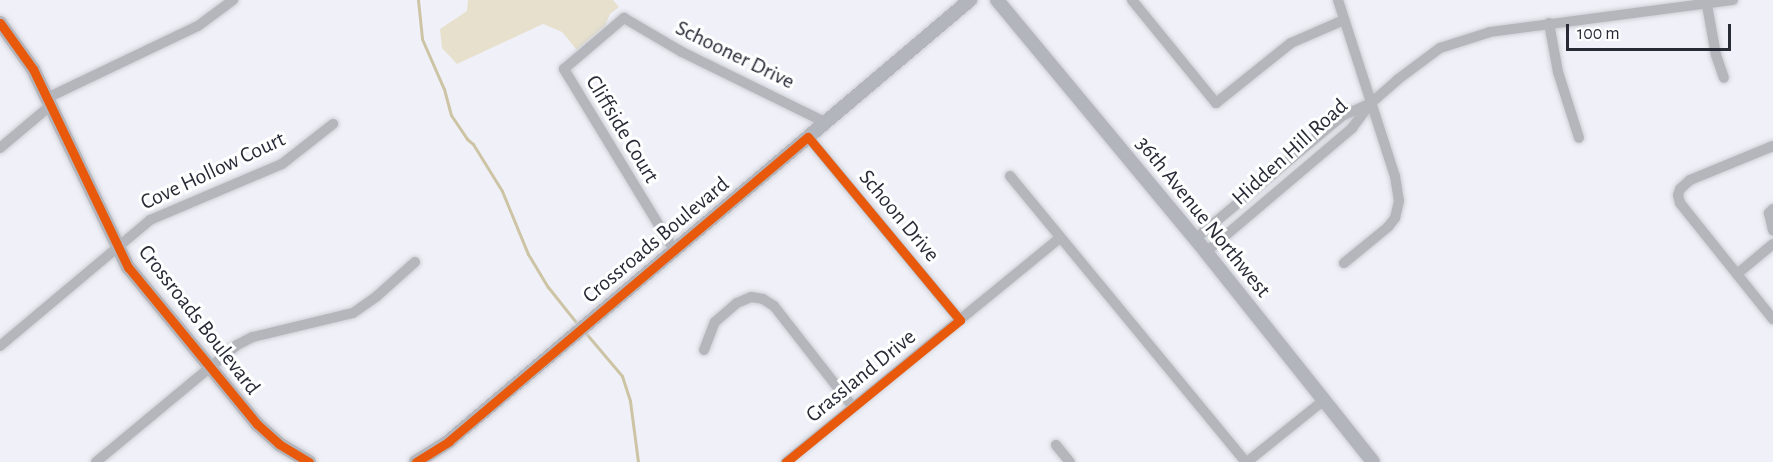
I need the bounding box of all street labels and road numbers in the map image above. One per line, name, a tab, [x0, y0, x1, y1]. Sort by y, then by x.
street label: Schooner Drive	[671, 15, 799, 95]
street label: Cliffside Court	[580, 70, 664, 188]
street label: Hidden Hill Road	[1227, 93, 1353, 211]
street label: Cove Hollow Court	[137, 126, 289, 216]
street label: 36th Avenue Northwest	[1130, 131, 1276, 303]
street label: Schoon Drive	[853, 165, 945, 267]
street label: Crossroads Boulevard	[577, 171, 735, 309]
street label: Crossroads Boulevard	[132, 240, 266, 400]
street label: Grassland Drive	[801, 324, 921, 428]

